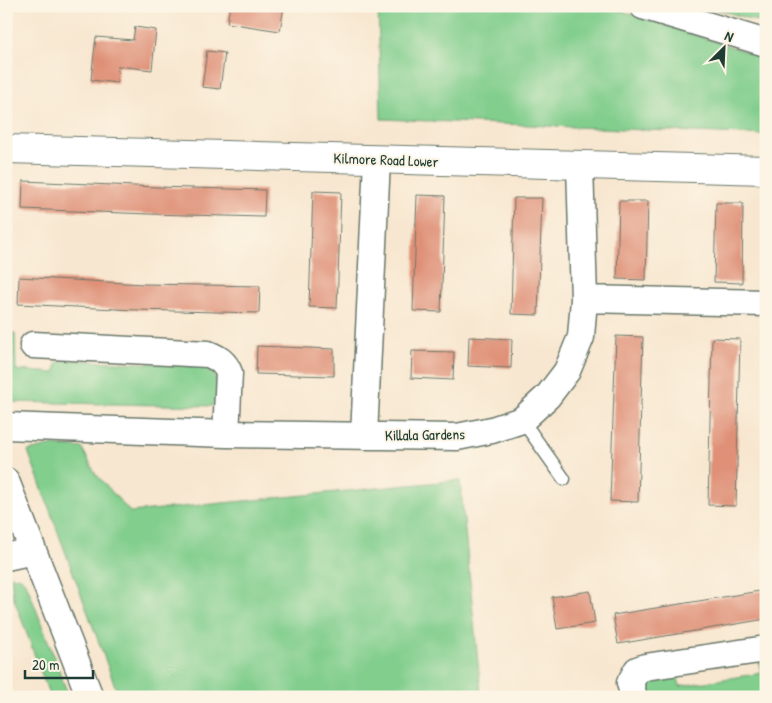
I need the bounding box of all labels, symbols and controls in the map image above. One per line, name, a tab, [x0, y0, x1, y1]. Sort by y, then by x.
north arrow	[700, 22, 750, 72]
text: N	[722, 25, 737, 46]
street label: Kilmore Road Lower	[333, 147, 439, 172]
street label: Killala Gardens	[385, 423, 465, 446]
scale bar	[25, 648, 92, 680]
text: 20 m	[32, 654, 59, 675]

